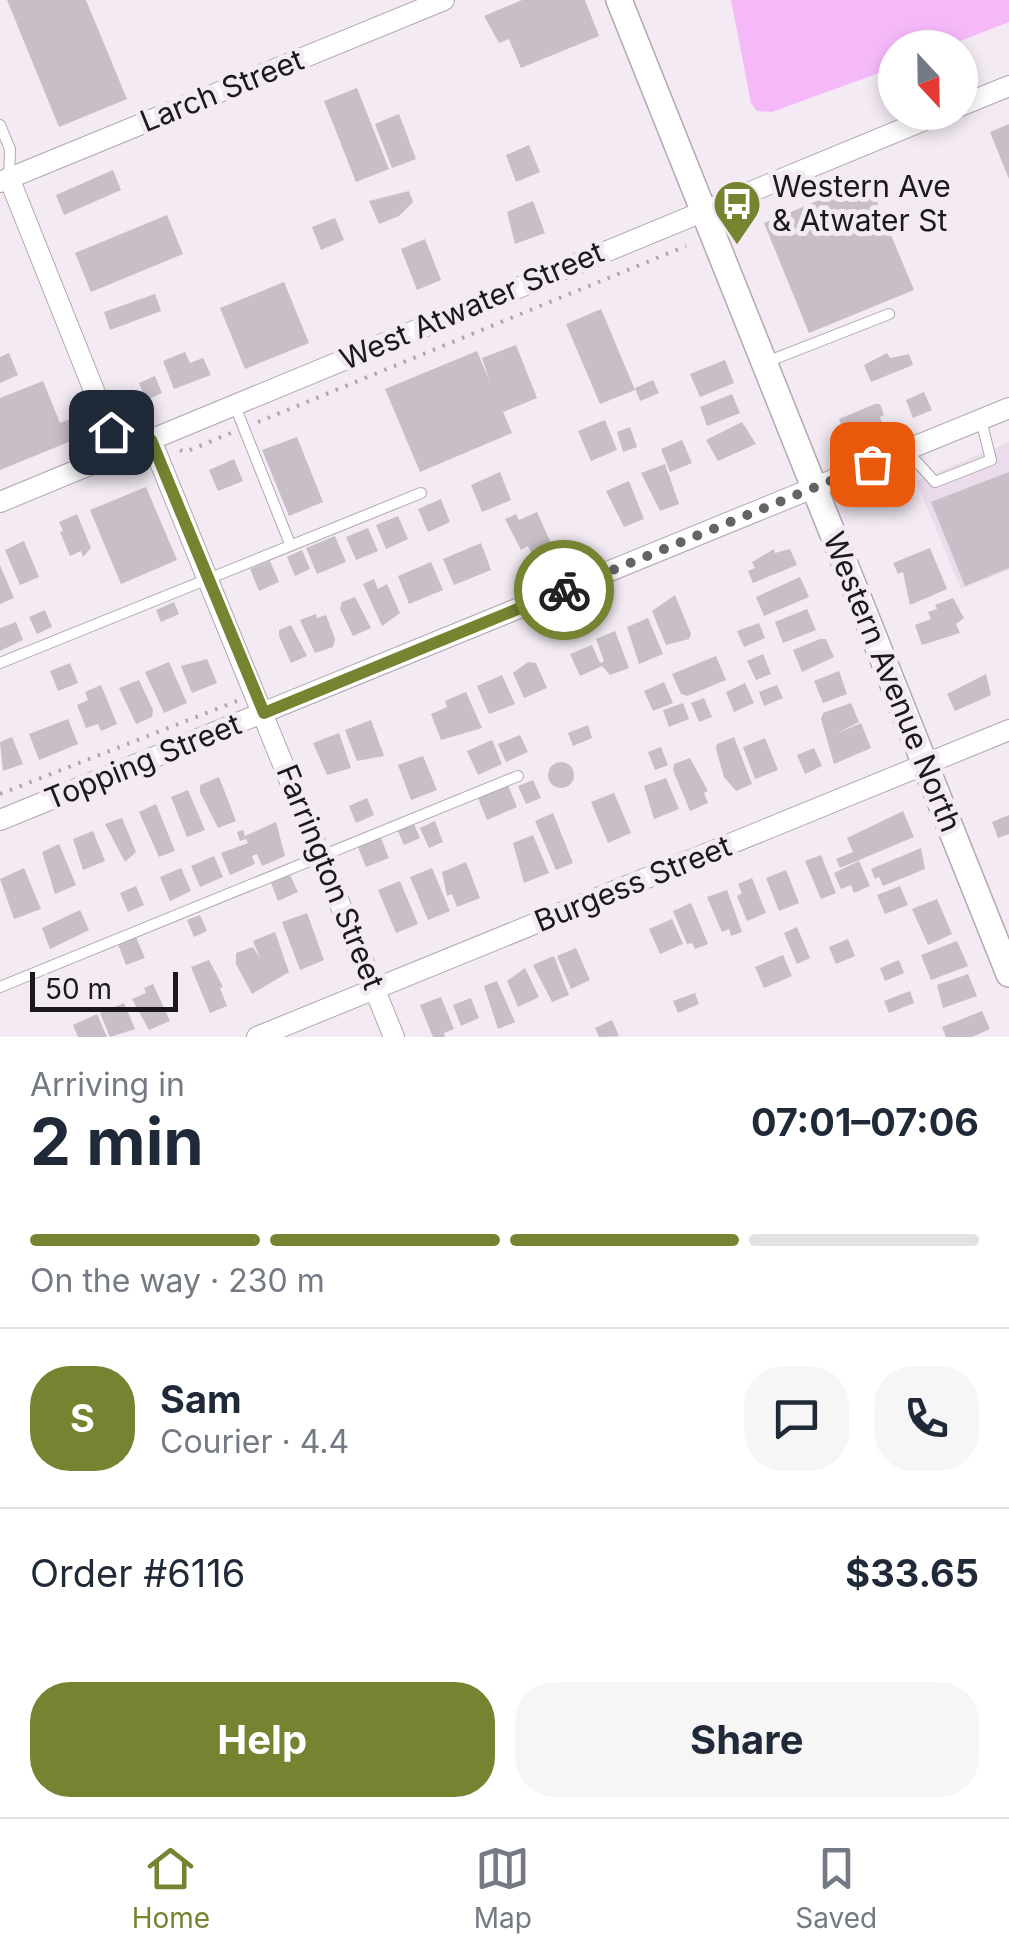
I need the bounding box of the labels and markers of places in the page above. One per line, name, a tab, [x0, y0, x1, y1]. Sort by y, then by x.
place label: Western Ave & Atwater St	[772, 168, 951, 238]
bus stop icon: Western Ave & Atwater St	[711, 178, 763, 246]
pin	[69, 390, 154, 475]
pin	[830, 422, 915, 507]

